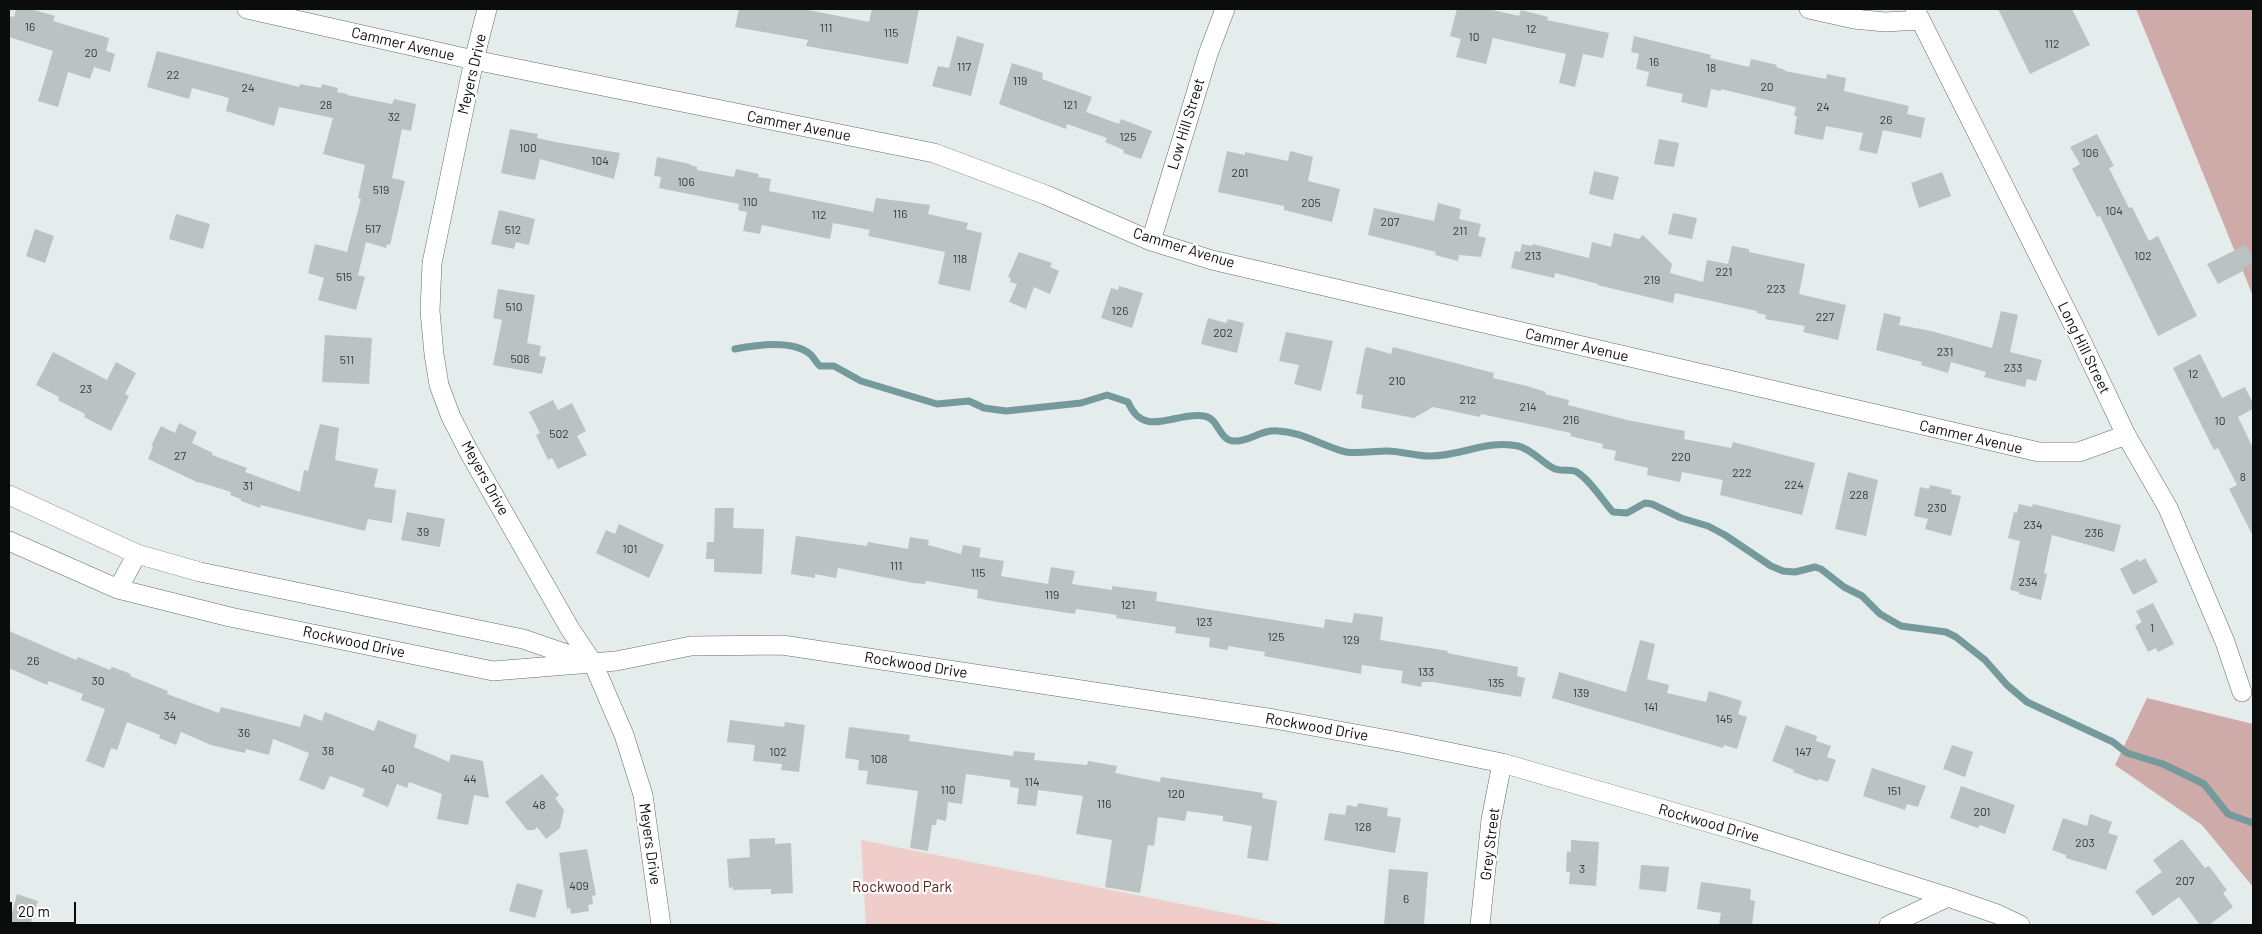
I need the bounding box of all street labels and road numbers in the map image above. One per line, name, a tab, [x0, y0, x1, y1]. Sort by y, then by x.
street label: Cammer Avenue	[350, 23, 456, 65]
street label: Meyers Drive	[454, 32, 490, 116]
street label: Low Hill Street	[1164, 76, 1208, 172]
street label: Cammer Avenue	[746, 107, 852, 145]
street label: Cammer Avenue	[1131, 224, 1237, 272]
street label: Long Hill Street	[2054, 299, 2114, 397]
street label: Cammer Avenue	[1524, 324, 1630, 366]
street label: Cammer Avenue	[1918, 416, 2024, 458]
street label: Meyers Drive	[457, 438, 513, 518]
street label: Rockwood Drive	[301, 622, 407, 662]
street label: Rockwood Drive	[863, 648, 969, 682]
street label: Rockwood Drive	[1264, 709, 1370, 745]
street label: Rockwood Drive	[1656, 800, 1762, 846]
street label: Meyers Drive	[635, 802, 665, 886]
street label: Grey Street	[1477, 807, 1503, 881]

